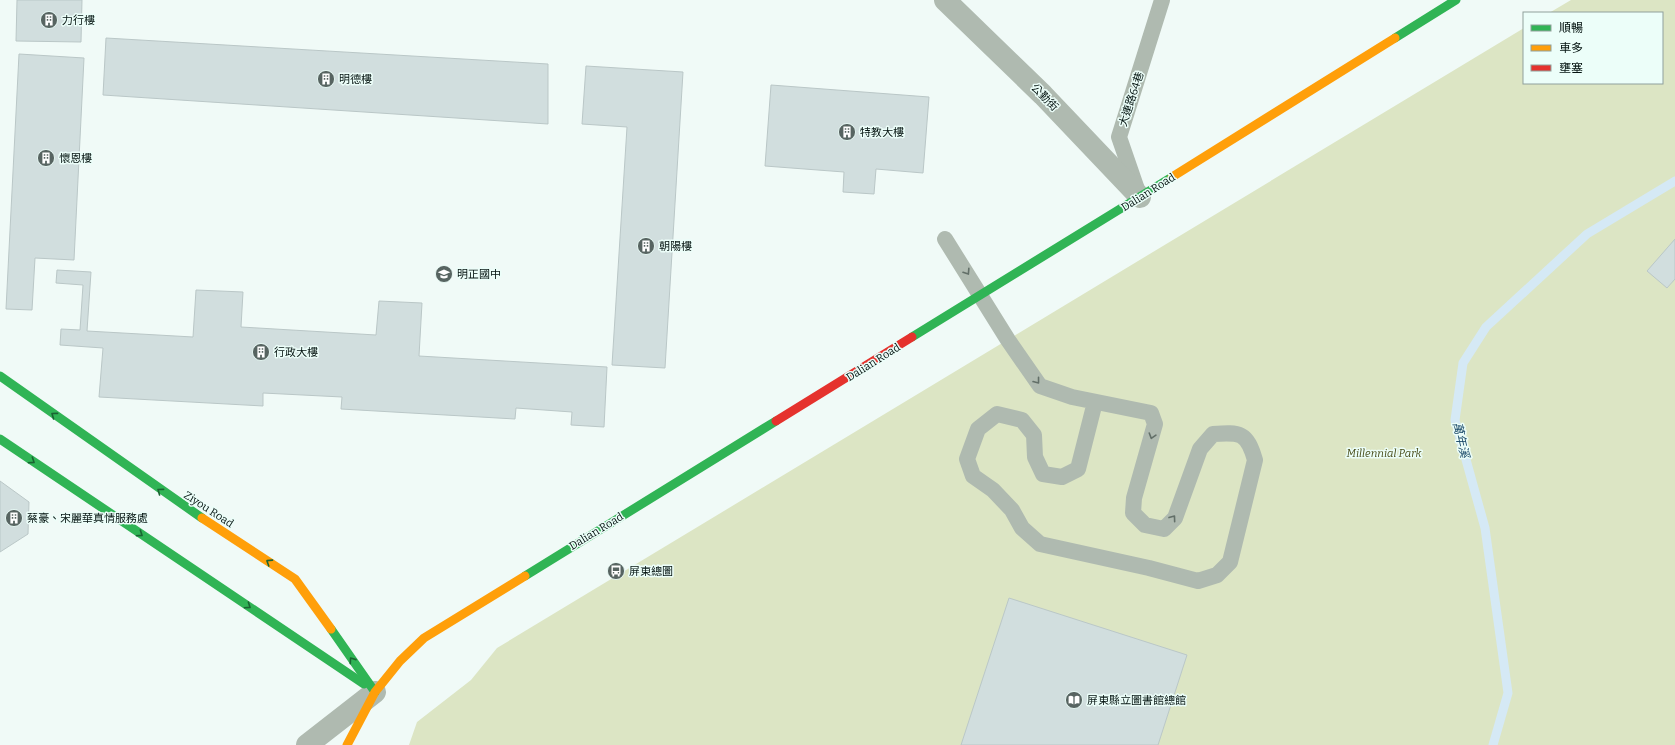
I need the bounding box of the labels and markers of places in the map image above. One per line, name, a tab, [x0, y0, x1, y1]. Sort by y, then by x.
building icon: 力行樓	[39, 10, 59, 30]
place label: 力行樓	[62, 14, 95, 27]
building icon: 明德樓	[316, 69, 336, 89]
place label: 明德樓	[339, 73, 372, 86]
building icon: 特教大樓	[837, 122, 857, 142]
place label: 特教大樓	[860, 126, 904, 139]
building icon: 懷恩樓	[36, 148, 56, 168]
place label: 懷恩樓	[59, 152, 92, 165]
building icon: 朝陽樓	[636, 236, 656, 256]
place label: 朝陽樓	[659, 240, 692, 253]
school or university icon: 明正國中	[434, 264, 454, 284]
place label: 明正國中	[457, 268, 501, 281]
building icon: 行政大樓	[251, 342, 271, 362]
place label: 行政大樓	[274, 346, 318, 359]
building icon: 蔡豪、宋麗華真情服務處	[4, 508, 24, 528]
place label: 蔡豪、宋麗華真情服務處	[27, 512, 148, 525]
bus stop icon: 屏東總圖	[606, 561, 626, 581]
place label: 屏東總圖	[629, 565, 673, 578]
library icon: 屏東縣立圖書館總館	[1064, 690, 1084, 710]
place label: 屏東縣立圖書館總館	[1087, 694, 1186, 707]

